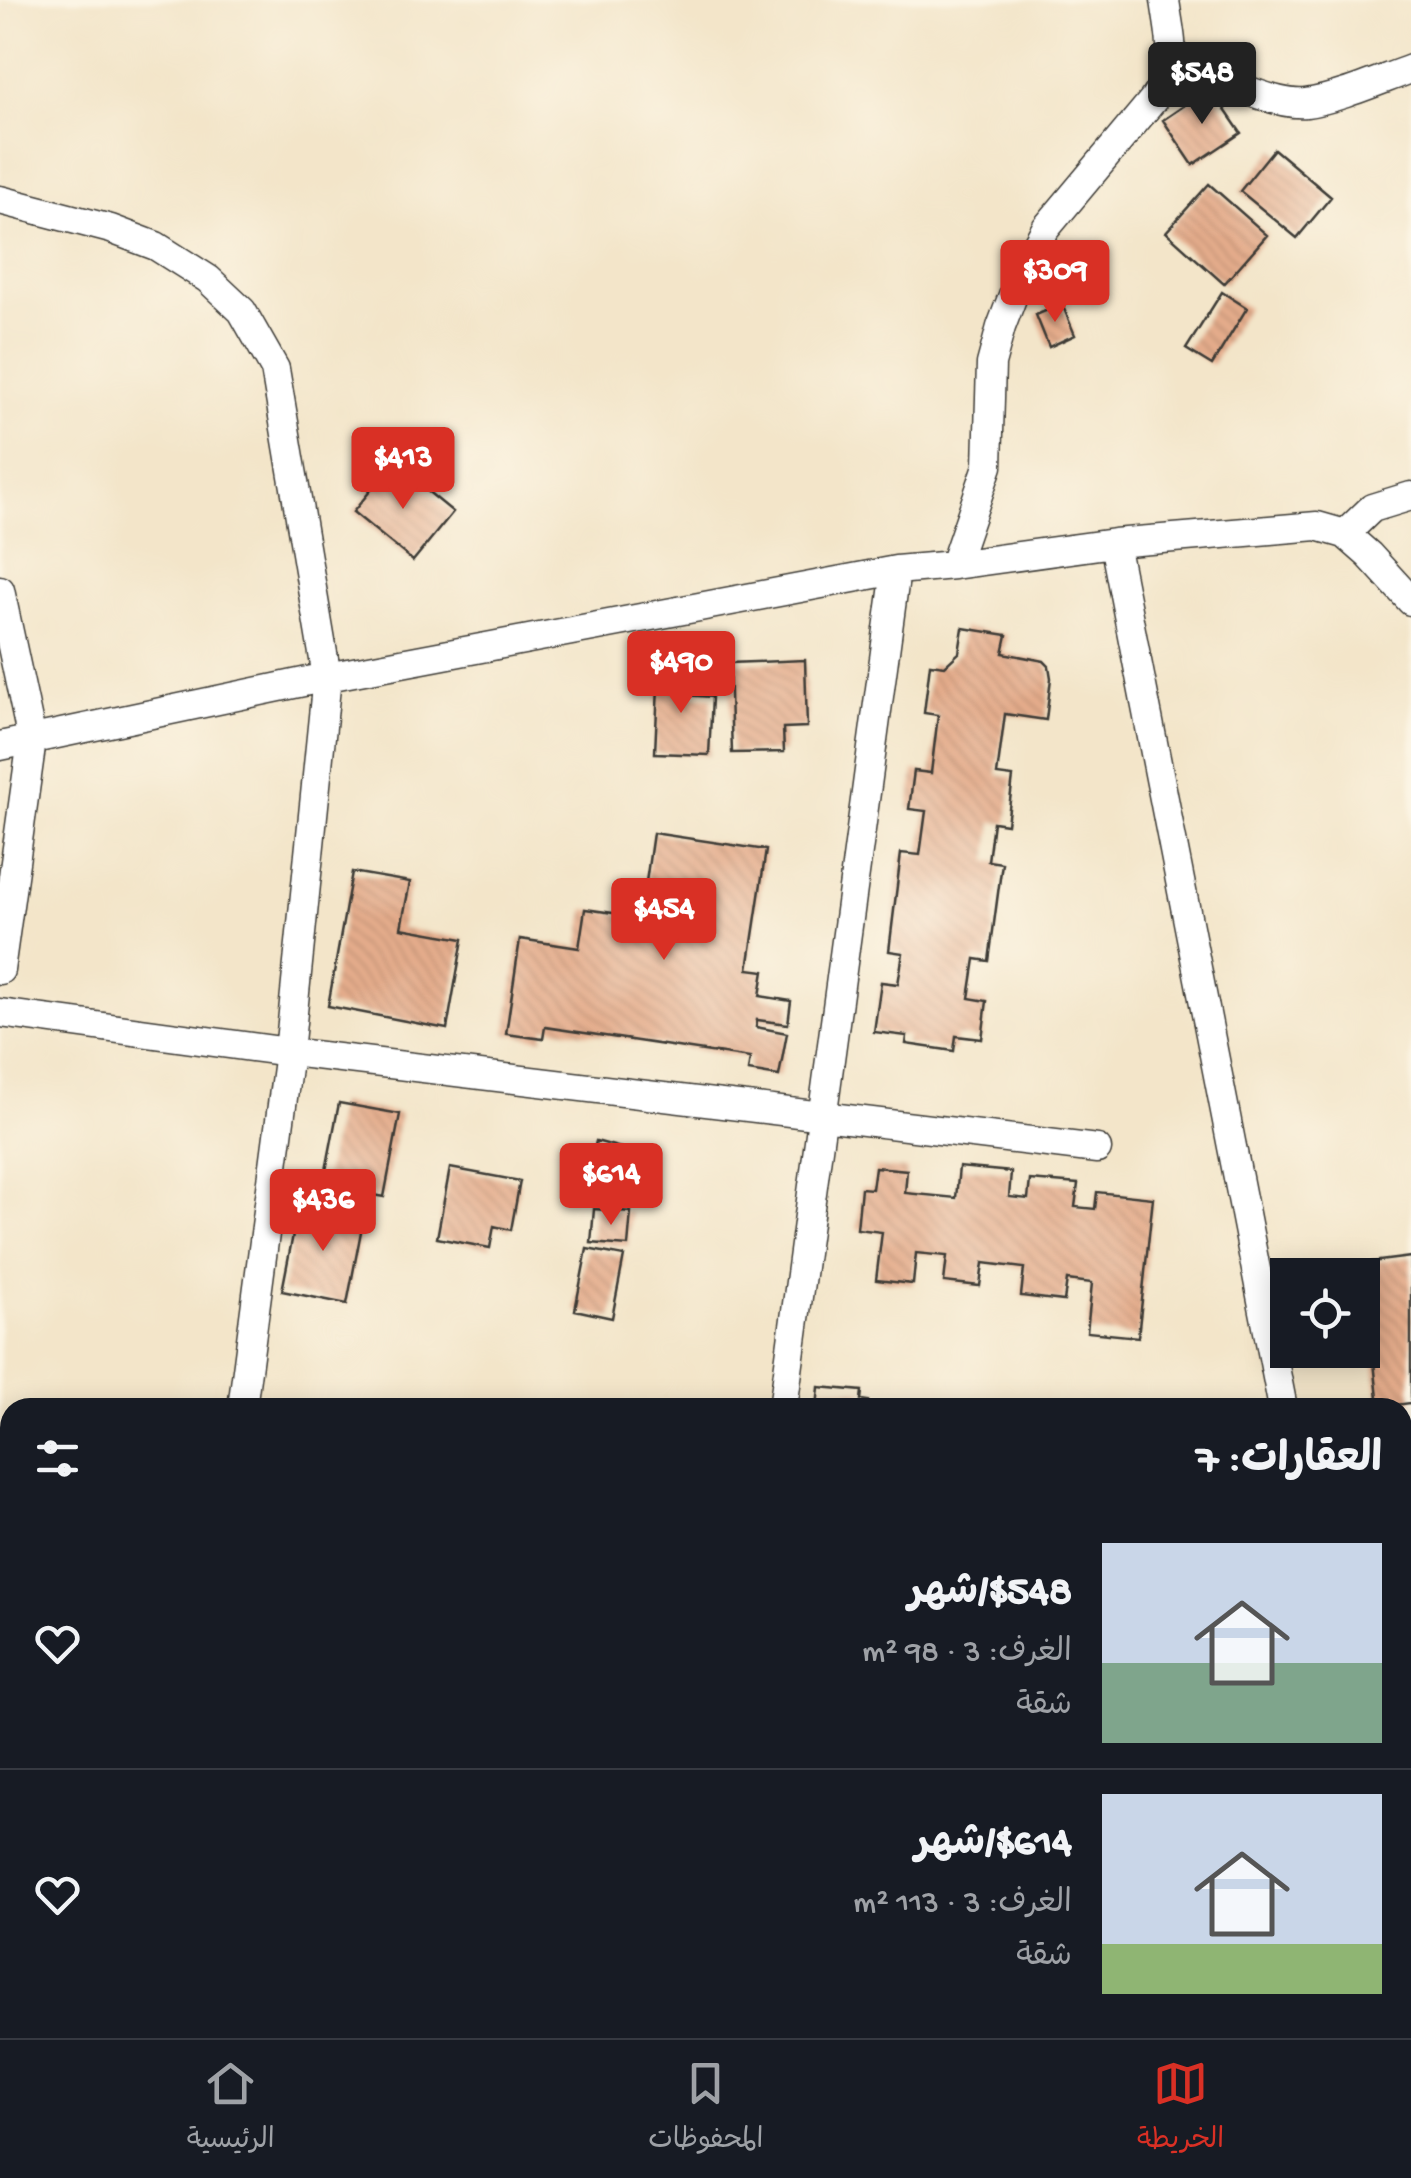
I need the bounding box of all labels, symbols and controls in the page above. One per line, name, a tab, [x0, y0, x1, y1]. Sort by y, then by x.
pin: $548	[1143, 42, 1261, 127]
text: $548	[1170, 55, 1234, 93]
pin: $309	[996, 240, 1114, 325]
text: $309	[1022, 253, 1088, 291]
pin: $413	[344, 427, 462, 512]
text: $413	[373, 440, 433, 478]
pin: $490	[622, 631, 740, 716]
text: $490	[649, 644, 713, 682]
pin: $454	[605, 878, 723, 963]
text: $454	[633, 891, 695, 929]
pin: $614	[552, 1143, 670, 1228]
text: $614	[582, 1156, 640, 1194]
pin: $436	[264, 1169, 382, 1254]
text: $436	[292, 1182, 354, 1220]
map controls	[1270, 1258, 1380, 1368]
button: locate	[1270, 1258, 1380, 1368]
icon: filters	[30, 1431, 85, 1486]
text: العقارات: 7	[1196, 1438, 1382, 1487]
text: $548/شهر	[908, 1570, 1072, 1619]
icon: home	[1182, 1583, 1302, 1703]
icon: heart	[30, 1616, 85, 1671]
text: الغرف: 3 · 98 m²	[862, 1635, 1072, 1673]
text: شقة	[1016, 1688, 1072, 1726]
text: $614/شهر	[915, 1821, 1072, 1870]
icon: home	[1182, 1834, 1302, 1954]
icon: heart	[30, 1867, 85, 1922]
text: الغرف: 3 · 113 m²	[853, 1886, 1072, 1924]
text: شقة	[1016, 1939, 1072, 1977]
tab: الرئيسية	[187, 2056, 275, 2162]
tab: المحفوظات	[648, 2056, 763, 2162]
tab: الخريطة	[1137, 2056, 1224, 2162]

